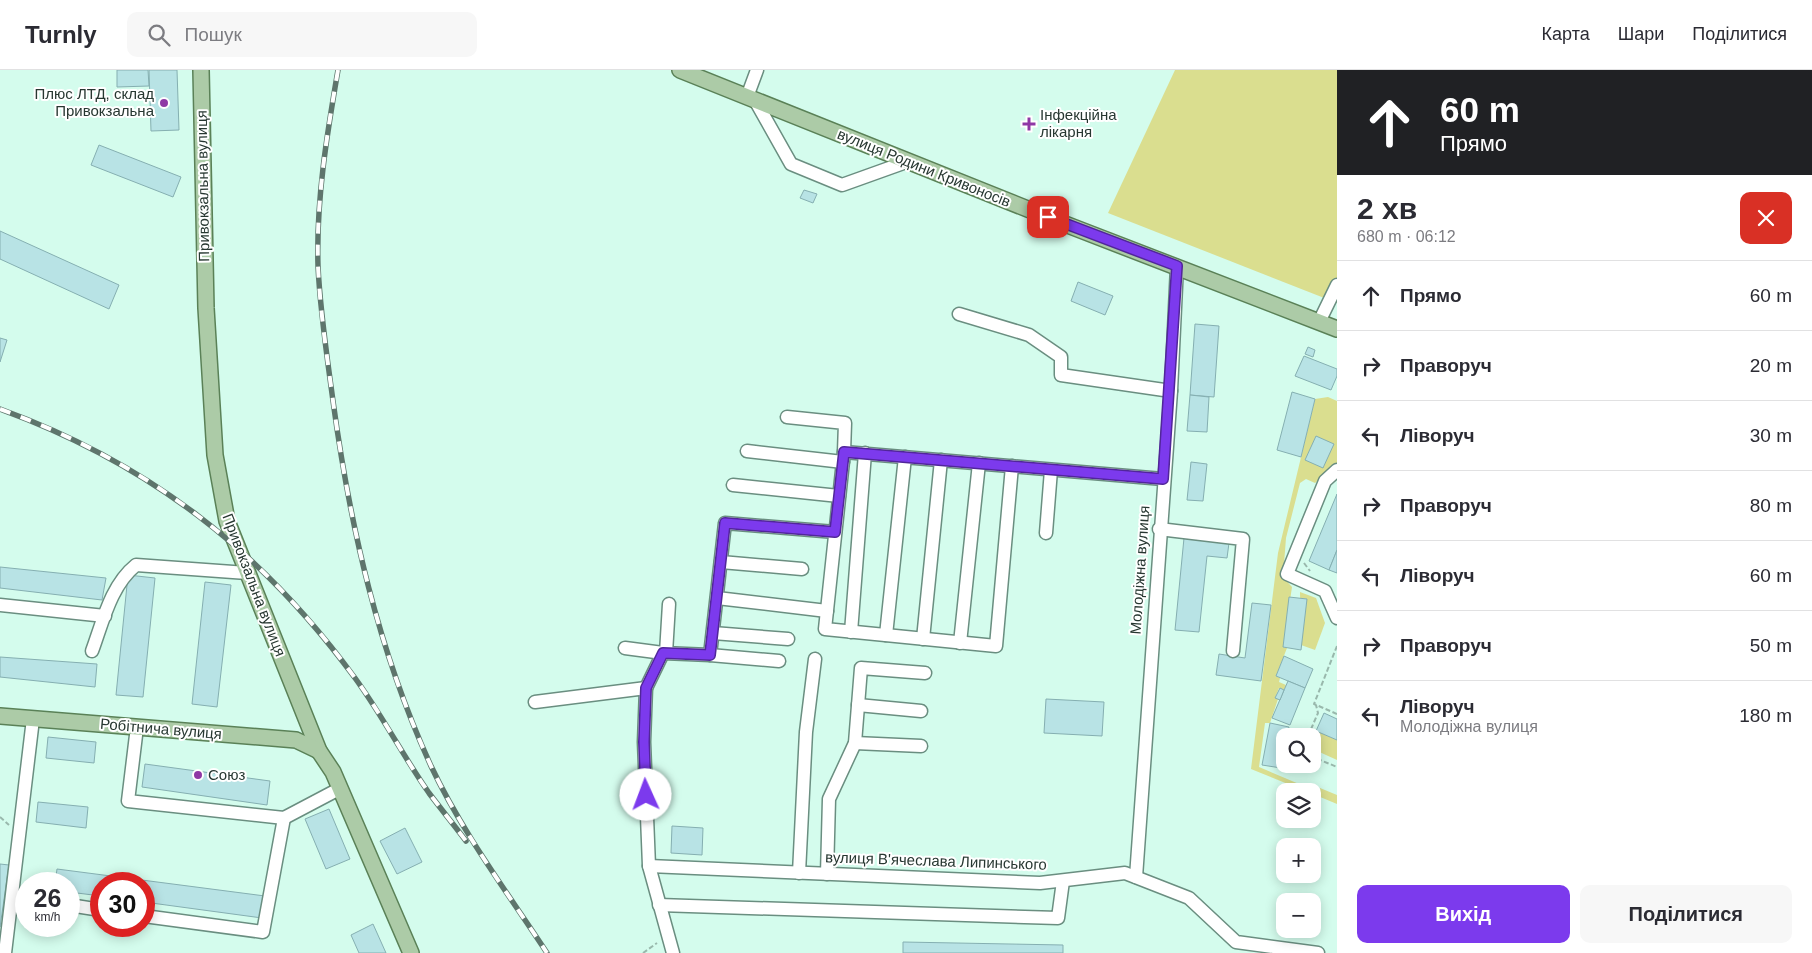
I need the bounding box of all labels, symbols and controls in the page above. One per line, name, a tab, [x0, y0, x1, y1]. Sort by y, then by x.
search box	[127, 12, 477, 57]
text: Turnly	[25, 21, 97, 48]
icon: search	[145, 21, 173, 49]
text: Пошук	[185, 24, 242, 45]
text: Карта	[1542, 24, 1590, 44]
text: Шари	[1618, 24, 1664, 44]
text: Поділитися	[1692, 24, 1787, 44]
place label: Плюс ЛТД, склад Привокзальна	[34, 85, 155, 119]
icon: ahead	[1357, 90, 1422, 155]
text: 60 m	[1440, 90, 1520, 129]
marker: Плюс ЛТД, склад Привокзальна	[158, 97, 170, 109]
place label: Інфекційна лікарня	[1040, 106, 1117, 140]
street label: Привокзальна вулиця	[193, 110, 212, 262]
marker: Інфекційна лікарня	[1022, 117, 1036, 131]
street label: вулиця Родини Кривоносів	[835, 125, 1013, 210]
text: Прямо	[1440, 131, 1507, 156]
text: 2 хв	[1357, 192, 1417, 225]
button: close	[1740, 192, 1792, 244]
pin	[1027, 196, 1069, 238]
icon: arrive	[1034, 203, 1062, 231]
text: 680 m · 06:12	[1357, 228, 1456, 245]
icon: ahead	[1357, 282, 1385, 310]
text: Прямо	[1400, 285, 1462, 306]
text: 60 m	[1750, 285, 1792, 306]
icon: right	[1357, 352, 1385, 380]
text: Праворуч	[1400, 355, 1492, 376]
text: 20 m	[1750, 355, 1792, 376]
icon: left	[1357, 422, 1385, 450]
text: Ліворуч	[1400, 425, 1475, 446]
text: 30 m	[1750, 425, 1792, 446]
icon: right	[1357, 492, 1385, 520]
text: Праворуч	[1400, 495, 1492, 516]
text: 80 m	[1750, 495, 1792, 516]
street label: Молодіжна вулиця	[1127, 505, 1152, 635]
street label: Привокзальна вулиця	[219, 511, 290, 659]
icon: left	[1357, 562, 1385, 590]
text: Ліворуч	[1400, 565, 1475, 586]
text: 60 m	[1750, 565, 1792, 586]
icon: right	[1357, 632, 1385, 660]
text: Праворуч	[1400, 635, 1492, 656]
text: 50 m	[1750, 635, 1792, 656]
text: Ліворуч	[1400, 696, 1475, 717]
icon: left	[1357, 702, 1385, 730]
text: 180 m	[1739, 705, 1792, 726]
street label: Робітнича вулиця	[99, 715, 223, 742]
text: Молодіжна вулиця	[1400, 718, 1538, 735]
map controls	[1276, 728, 1321, 938]
button: search	[1276, 728, 1321, 773]
place label: Союз	[208, 766, 245, 783]
position arrow	[619, 768, 671, 820]
marker: Союз	[192, 769, 204, 781]
button: layers	[1276, 783, 1321, 828]
button: +	[1276, 838, 1321, 883]
street label: вулиця В'ячеслава Липинського	[825, 848, 1047, 873]
speed limit sign: 30	[90, 872, 155, 937]
text: 26	[34, 884, 61, 912]
button: Вихід	[1357, 885, 1570, 943]
button: Поділитися	[1580, 885, 1792, 943]
button: −	[1276, 893, 1321, 938]
text: km/h	[34, 910, 61, 924]

